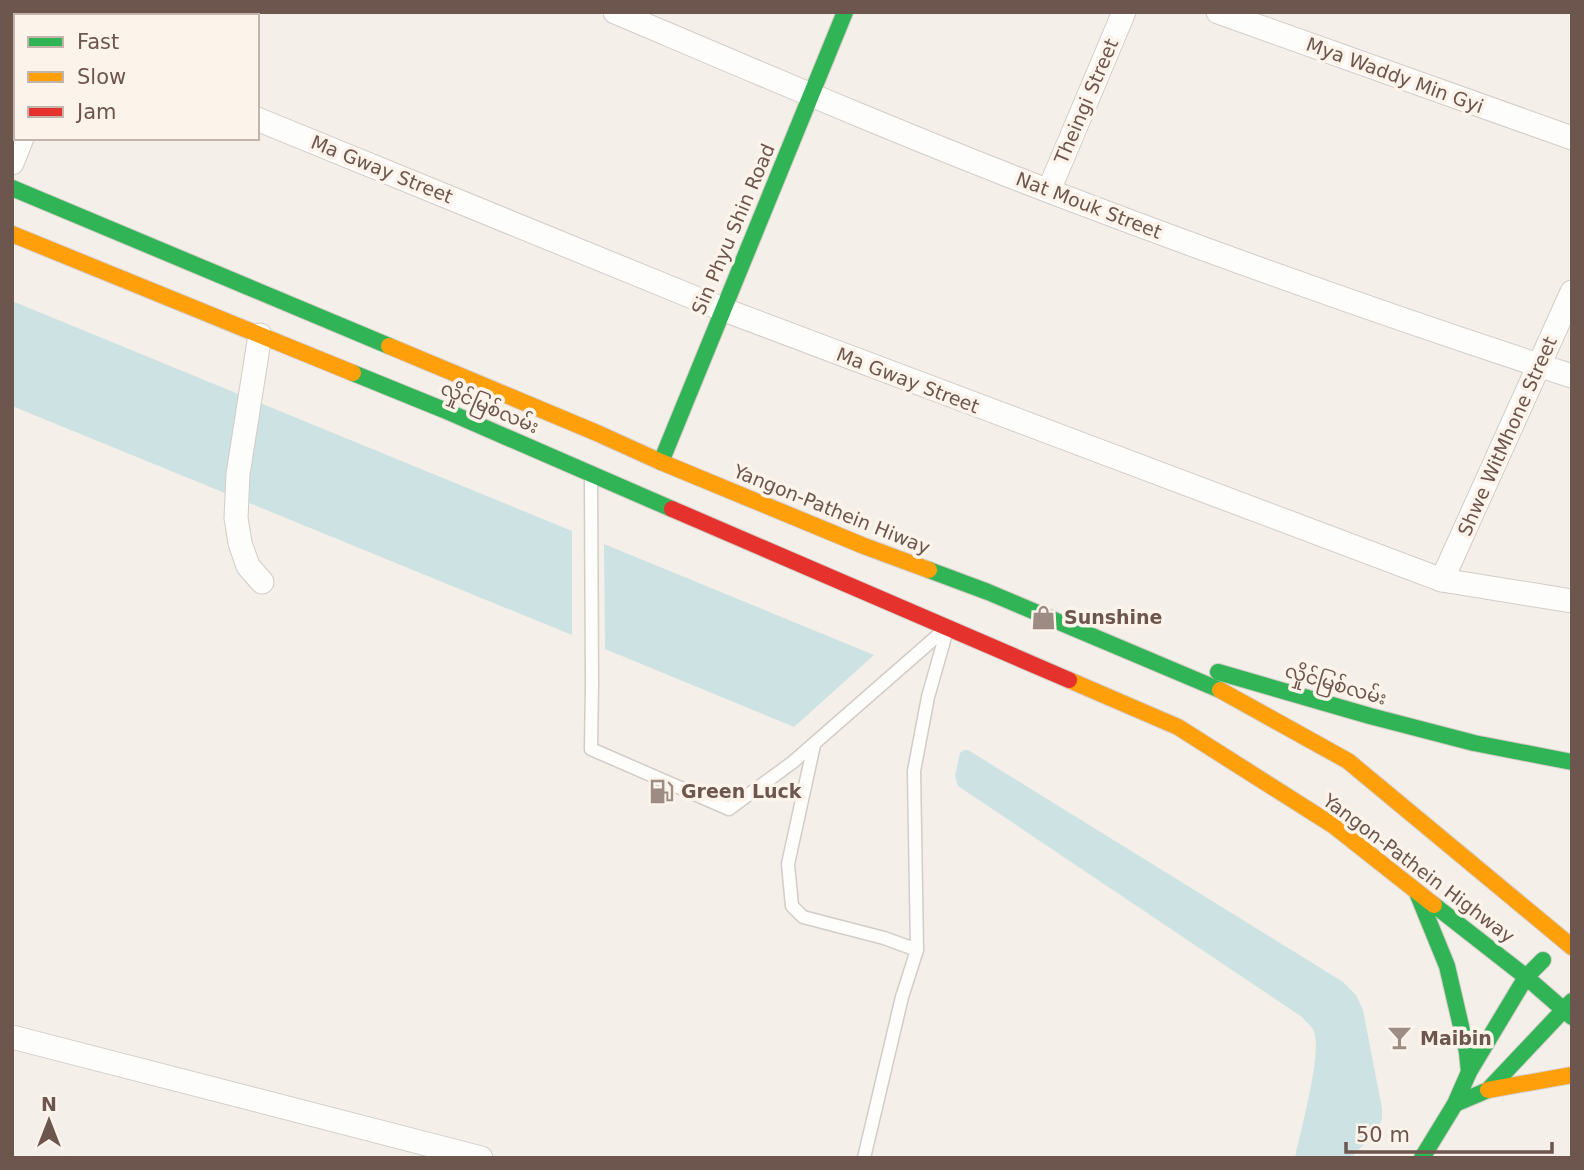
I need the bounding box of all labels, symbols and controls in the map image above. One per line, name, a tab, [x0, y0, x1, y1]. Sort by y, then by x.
legend	[14, 14, 259, 140]
text: Fast	[77, 30, 119, 54]
street label: Mya Waddy Min Gyi	[1303, 33, 1487, 117]
street label: Theingi Street	[1049, 35, 1122, 168]
text: Slow	[77, 65, 126, 89]
text: Jam	[75, 100, 117, 124]
street label: Ma Gway Street	[308, 131, 456, 207]
street label: Sin Phyu Shin Road	[687, 140, 779, 318]
street label: Nat Mouk Street	[1013, 167, 1165, 243]
street label: Shwe WitMhone Street	[1453, 333, 1561, 539]
street label: Ma Gway Street	[834, 343, 982, 417]
street label: လှိုင်မြစ်လမ်း	[436, 374, 544, 442]
street label: Yangon-Pathein Hiway	[730, 459, 933, 559]
shop icon: Sunshine	[1030, 603, 1058, 631]
place label: Sunshine	[1064, 606, 1163, 628]
street label: လှိုင်မြစ်လမ်း	[1281, 656, 1390, 714]
fuel station icon: Green Luck	[647, 777, 675, 805]
place label: Green Luck	[681, 780, 802, 802]
street label: Yangon-Pathein Highway	[1318, 788, 1519, 947]
bar icon: Maibin	[1386, 1024, 1414, 1052]
place label: Maibin	[1420, 1027, 1492, 1049]
north arrow	[14, 1086, 84, 1156]
text: N	[41, 1093, 57, 1115]
scale bar	[1346, 1110, 1552, 1154]
text: 50 m	[1356, 1123, 1410, 1147]

